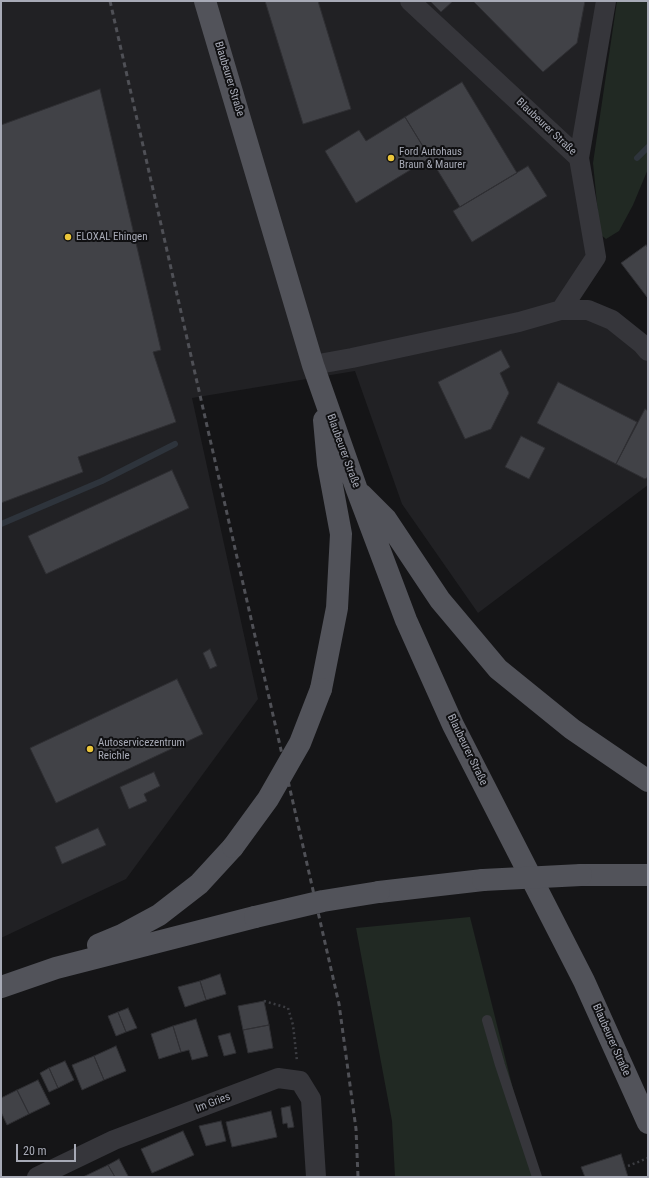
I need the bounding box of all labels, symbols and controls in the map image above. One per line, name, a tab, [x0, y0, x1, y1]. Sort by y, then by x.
street label: Blaubeurer Straße	[211, 40, 247, 118]
street label: Blaubeurer Straße	[513, 96, 579, 158]
place label: Ford Autohaus Braun & Maurer	[399, 145, 466, 171]
marker: Ford Autohaus Braun & Maurer	[386, 153, 396, 163]
place label: ELOXAL Ehingen	[76, 230, 148, 244]
marker: ELOXAL Ehingen	[63, 232, 73, 242]
street label: Blaubeurer Straße	[324, 412, 362, 490]
street label: Blaubeurer Straße	[444, 712, 490, 788]
place label: Autoservicezentrum Reichle	[98, 736, 185, 762]
marker: Autoservicezentrum Reichle	[85, 744, 95, 754]
street label: Blaubeurer Straße	[589, 1002, 633, 1078]
street label: Im Gries	[194, 1090, 232, 1116]
scale bar	[18, 1136, 78, 1162]
text: 20 m	[23, 1144, 47, 1158]

